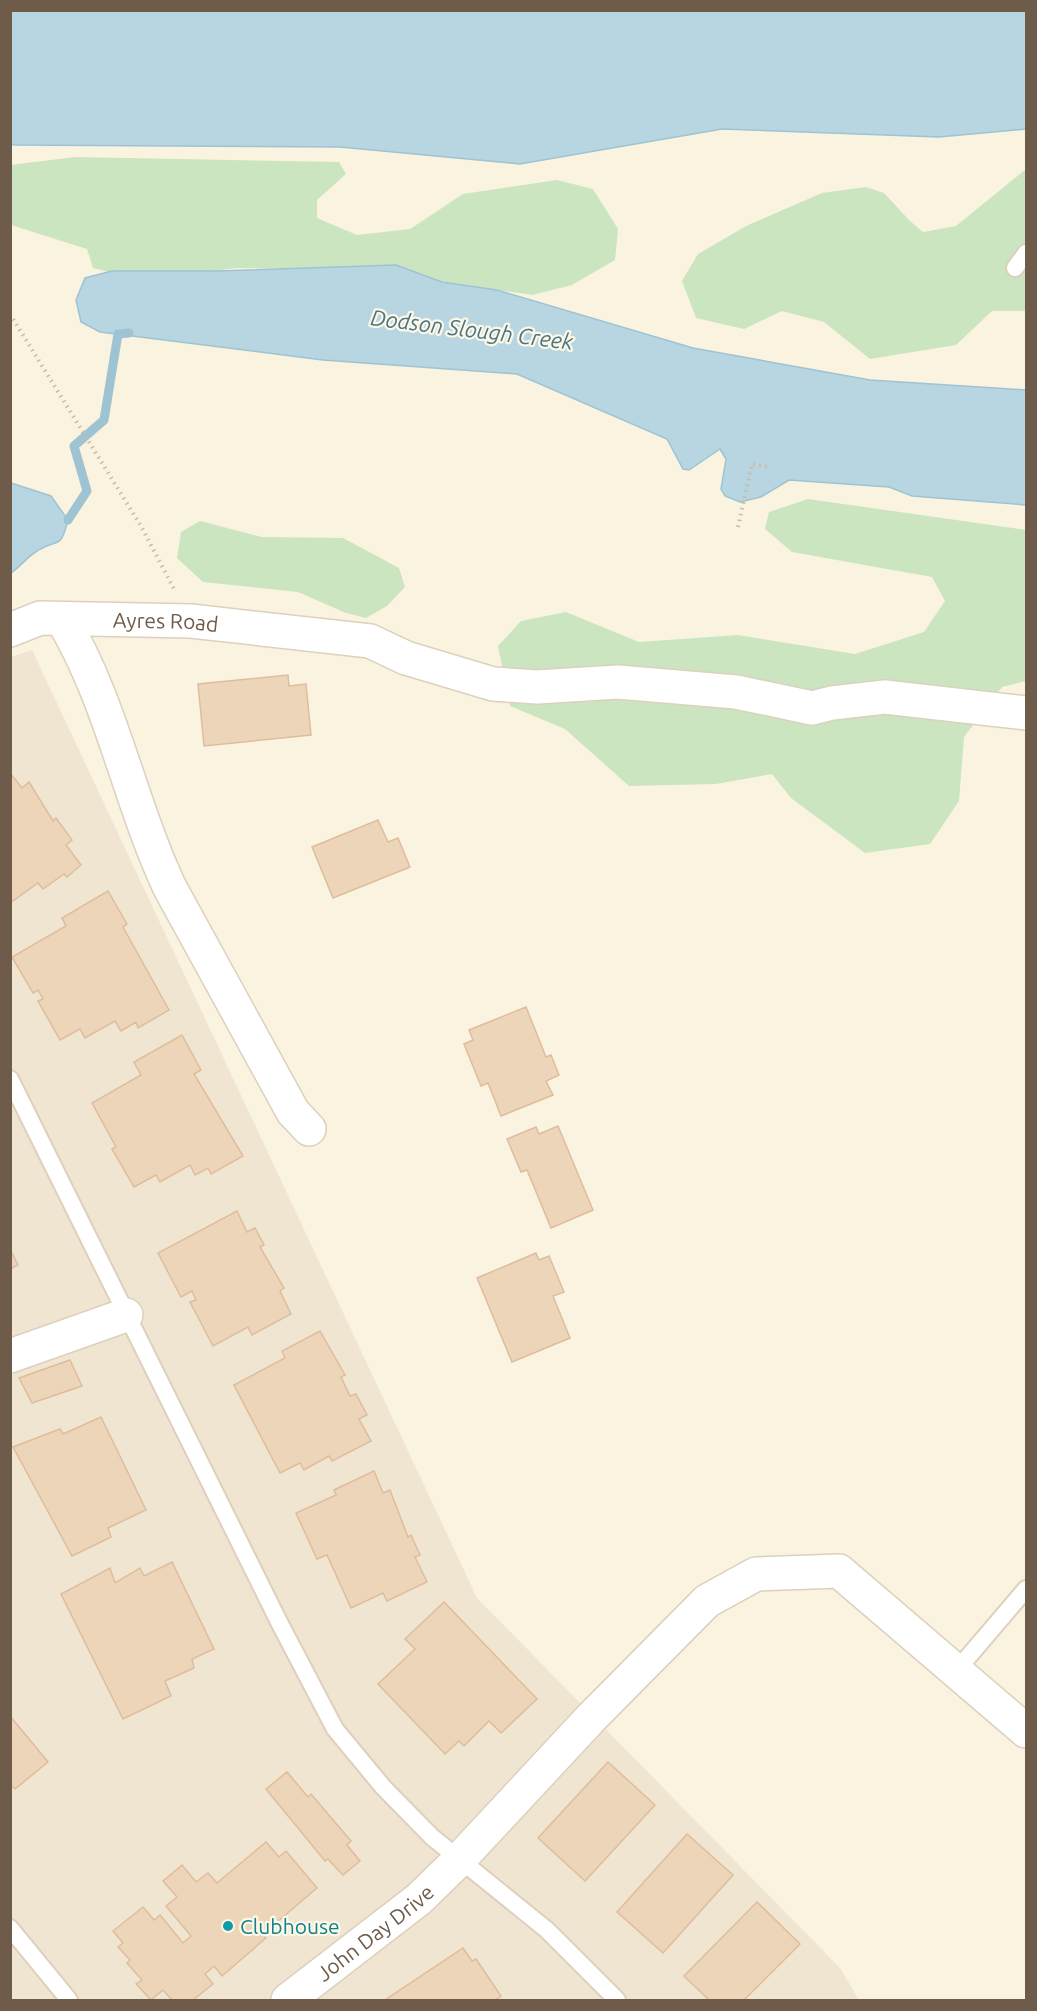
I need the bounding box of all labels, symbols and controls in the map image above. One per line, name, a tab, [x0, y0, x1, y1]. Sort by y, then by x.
water label: Dodson Slough Creek	[369, 304, 575, 354]
street label: Ayres Road	[113, 607, 220, 636]
street label: John Day Drive	[312, 1880, 438, 1986]
place label: Clubhouse	[240, 1914, 340, 1938]
marker: Clubhouse	[221, 1919, 235, 1933]

